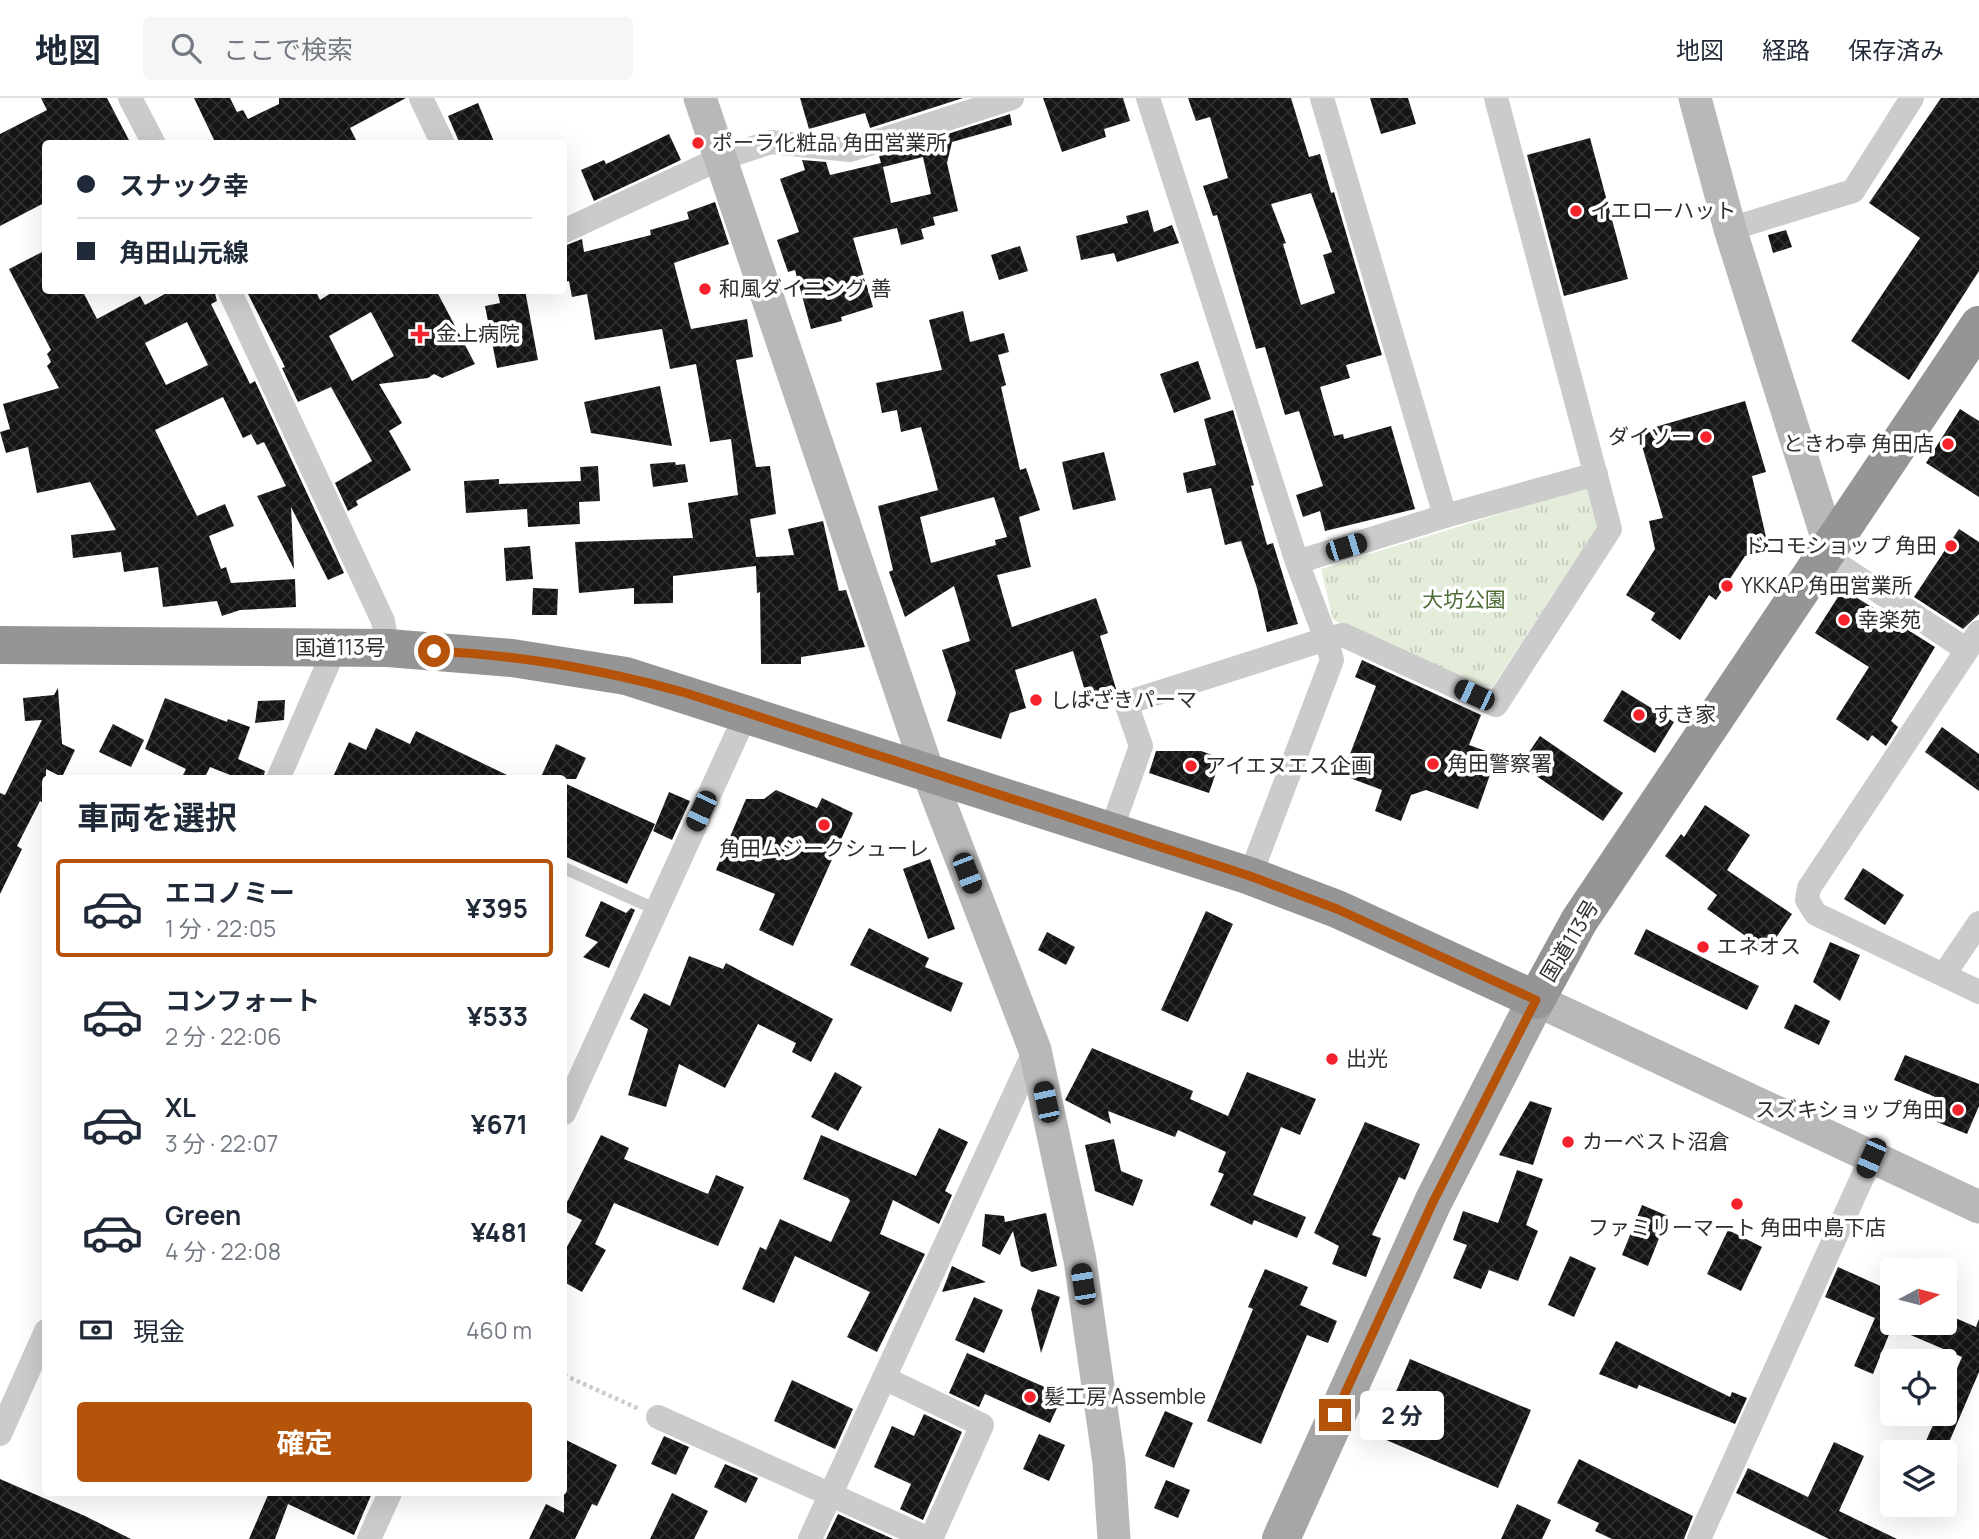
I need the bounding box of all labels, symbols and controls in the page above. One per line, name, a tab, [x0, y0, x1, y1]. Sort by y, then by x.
search box	[143, 17, 633, 80]
text: 地図	[35, 27, 101, 72]
icon: search	[167, 29, 205, 67]
text: ここで検索	[223, 31, 353, 67]
text: 地図	[1676, 33, 1724, 66]
text: 経路	[1762, 33, 1810, 66]
text: 保存済み	[1848, 33, 1944, 66]
place label: ポーラ化粧品 角田営業所	[712, 128, 947, 156]
marker: ポーラ化粧品 角田営業所	[690, 135, 706, 151]
text: スナック幸	[119, 167, 249, 203]
place label: イエローハット	[1590, 196, 1736, 224]
marker: イエローハット	[1568, 203, 1584, 219]
text: 角田山元線	[119, 234, 249, 270]
place label: 和風ダイニング 善	[719, 274, 891, 302]
marker: 和風ダイニング 善	[697, 281, 713, 297]
place label: 金上病院	[436, 319, 520, 347]
marker: 金上病院	[410, 324, 430, 344]
place label: ダイソー	[1608, 422, 1692, 450]
marker: ダイソー	[1698, 429, 1714, 445]
place label: ときわ亭 角田店	[1783, 429, 1934, 457]
marker: ときわ亭 角田店	[1940, 436, 1956, 452]
car	[1323, 531, 1370, 563]
place label: ドコモショップ 角田	[1744, 531, 1937, 559]
marker: ドコモショップ 角田	[1943, 538, 1959, 554]
place label: YKKAP 角田営業所	[1741, 571, 1913, 599]
marker: YKKAP 角田営業所	[1719, 578, 1735, 594]
park label: 大坊公園	[1422, 585, 1506, 613]
place label: 幸楽苑	[1858, 605, 1921, 633]
marker: 幸楽苑	[1836, 612, 1852, 628]
street label: 国道113号	[295, 633, 386, 661]
route start	[418, 635, 450, 667]
car	[1451, 677, 1498, 713]
place label: しばざきパーマ	[1050, 685, 1197, 713]
marker: しばざきパーマ	[1028, 692, 1044, 708]
place label: すき家	[1653, 700, 1716, 728]
marker: すき家	[1631, 707, 1647, 723]
place label: 角田警察署	[1447, 749, 1552, 777]
place label: アイエヌエス企画	[1205, 751, 1372, 779]
marker: 角田警察署	[1425, 756, 1441, 772]
marker: アイエヌエス企画	[1183, 758, 1199, 774]
car	[683, 788, 720, 834]
text: 車両を選択	[77, 795, 237, 839]
marker: 角田ムジークシューレ	[816, 817, 832, 833]
place label: 角田ムジークシューレ	[719, 834, 929, 862]
car	[950, 850, 985, 896]
text: エコノミー	[165, 874, 295, 910]
icon: car	[81, 877, 144, 940]
text: ¥395	[466, 890, 528, 926]
street label: 国道113号	[1534, 894, 1605, 987]
text: 1 分 · 22:05	[165, 912, 276, 944]
place label: エネオス	[1717, 932, 1801, 960]
marker: エネオス	[1695, 939, 1711, 955]
text: コンフォート	[165, 982, 320, 1018]
icon: car	[81, 985, 144, 1048]
text: ¥533	[467, 998, 528, 1034]
text: 2 分 · 22:06	[165, 1020, 282, 1052]
place label: 出光	[1346, 1044, 1388, 1072]
marker: 出光	[1324, 1051, 1340, 1067]
car	[1032, 1079, 1061, 1125]
text: XL	[165, 1089, 196, 1125]
icon: car	[81, 1093, 144, 1156]
place label: スズキショップ角田	[1755, 1095, 1944, 1123]
marker: スズキショップ角田	[1950, 1102, 1966, 1118]
text: ¥671	[471, 1106, 528, 1142]
text: 3 分 · 22:07	[165, 1127, 278, 1159]
place label: カーベスト沼倉	[1582, 1127, 1729, 1155]
marker: カーベスト沼倉	[1560, 1134, 1576, 1150]
car	[1853, 1135, 1890, 1181]
marker: ファミリーマート 角田中島下店	[1729, 1196, 1745, 1212]
text: Green	[165, 1197, 241, 1233]
icon: car	[81, 1201, 144, 1264]
place label: ファミリーマート 角田中島下店	[1588, 1213, 1886, 1241]
text: ¥481	[471, 1214, 528, 1250]
text: 4 分 · 22:08	[165, 1235, 281, 1267]
north arrow	[1880, 1258, 1956, 1335]
map controls	[1880, 1258, 1957, 1517]
car	[1070, 1262, 1097, 1306]
icon: cash	[77, 1311, 115, 1349]
text: 現金	[133, 1313, 185, 1349]
text: 460 m	[466, 1314, 532, 1346]
button: locate	[1880, 1349, 1957, 1426]
place label: 髪工房 Assemble	[1044, 1382, 1206, 1410]
marker: 髪工房 Assemble	[1022, 1389, 1038, 1405]
callout: 2 分	[1360, 1390, 1444, 1440]
route end	[1319, 1399, 1351, 1431]
text: 2 分	[1381, 1399, 1423, 1431]
button: 確定	[77, 1402, 532, 1482]
button: layers	[1880, 1440, 1957, 1517]

